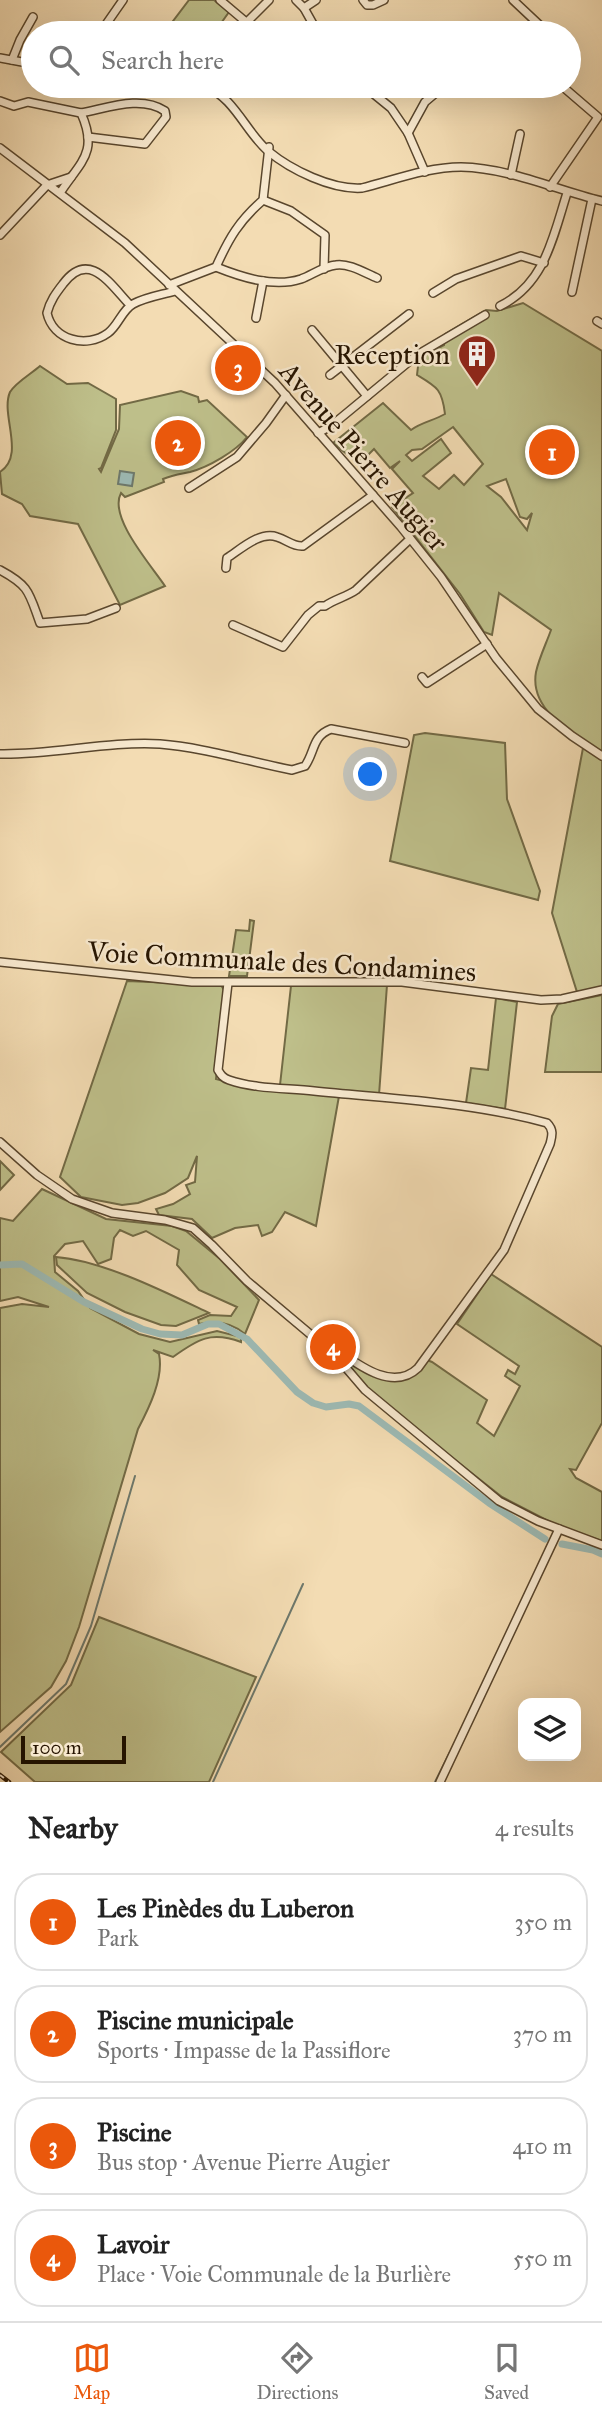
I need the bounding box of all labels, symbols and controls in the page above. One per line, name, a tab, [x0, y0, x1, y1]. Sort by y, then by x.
search box	[21, 21, 581, 98]
icon: search	[45, 41, 83, 79]
text: Search here	[101, 44, 224, 76]
building icon: Reception	[456, 333, 498, 388]
place label: Reception	[334, 337, 450, 372]
pin: 3	[215, 342, 261, 394]
street label: Avenue Pierre Augier	[271, 353, 456, 559]
pin: 2	[155, 417, 201, 469]
pin: 1	[529, 426, 575, 478]
your location	[353, 757, 387, 791]
street label: Voie Communale des Condamines	[86, 934, 477, 989]
pin: 4	[310, 1321, 356, 1373]
map controls	[518, 1698, 581, 1761]
button: layers	[518, 1698, 581, 1761]
scale bar	[21, 1733, 126, 1765]
text: 100 m	[32, 1736, 82, 1759]
text: Nearby	[28, 1810, 118, 1846]
text: 4 results	[495, 1814, 574, 1842]
text: Les Pinèdes du Luberon	[97, 1892, 354, 1924]
text: 1	[48, 1908, 58, 1936]
text: 350 m	[514, 1908, 572, 1936]
text: Park	[97, 1924, 139, 1952]
text: Piscine municipale	[97, 2004, 294, 2036]
text: 2	[47, 2020, 59, 2048]
text: 370 m	[513, 2020, 572, 2048]
text: Sports · Impasse de la Passiflore	[97, 2036, 391, 2064]
text: Piscine	[97, 2116, 172, 2148]
text: 3	[48, 2132, 58, 2160]
text: 410 m	[513, 2132, 572, 2160]
text: Bus stop · Avenue Pierre Augier	[97, 2148, 390, 2176]
text: Lavoir	[97, 2228, 169, 2260]
text: 4	[47, 2244, 59, 2272]
text: 550 m	[513, 2244, 572, 2272]
text: Place · Voie Communale de la Burlière	[97, 2260, 451, 2288]
tab: Map	[73, 2339, 111, 2404]
tab: Directions	[256, 2339, 338, 2404]
tab: Saved	[484, 2339, 529, 2404]

